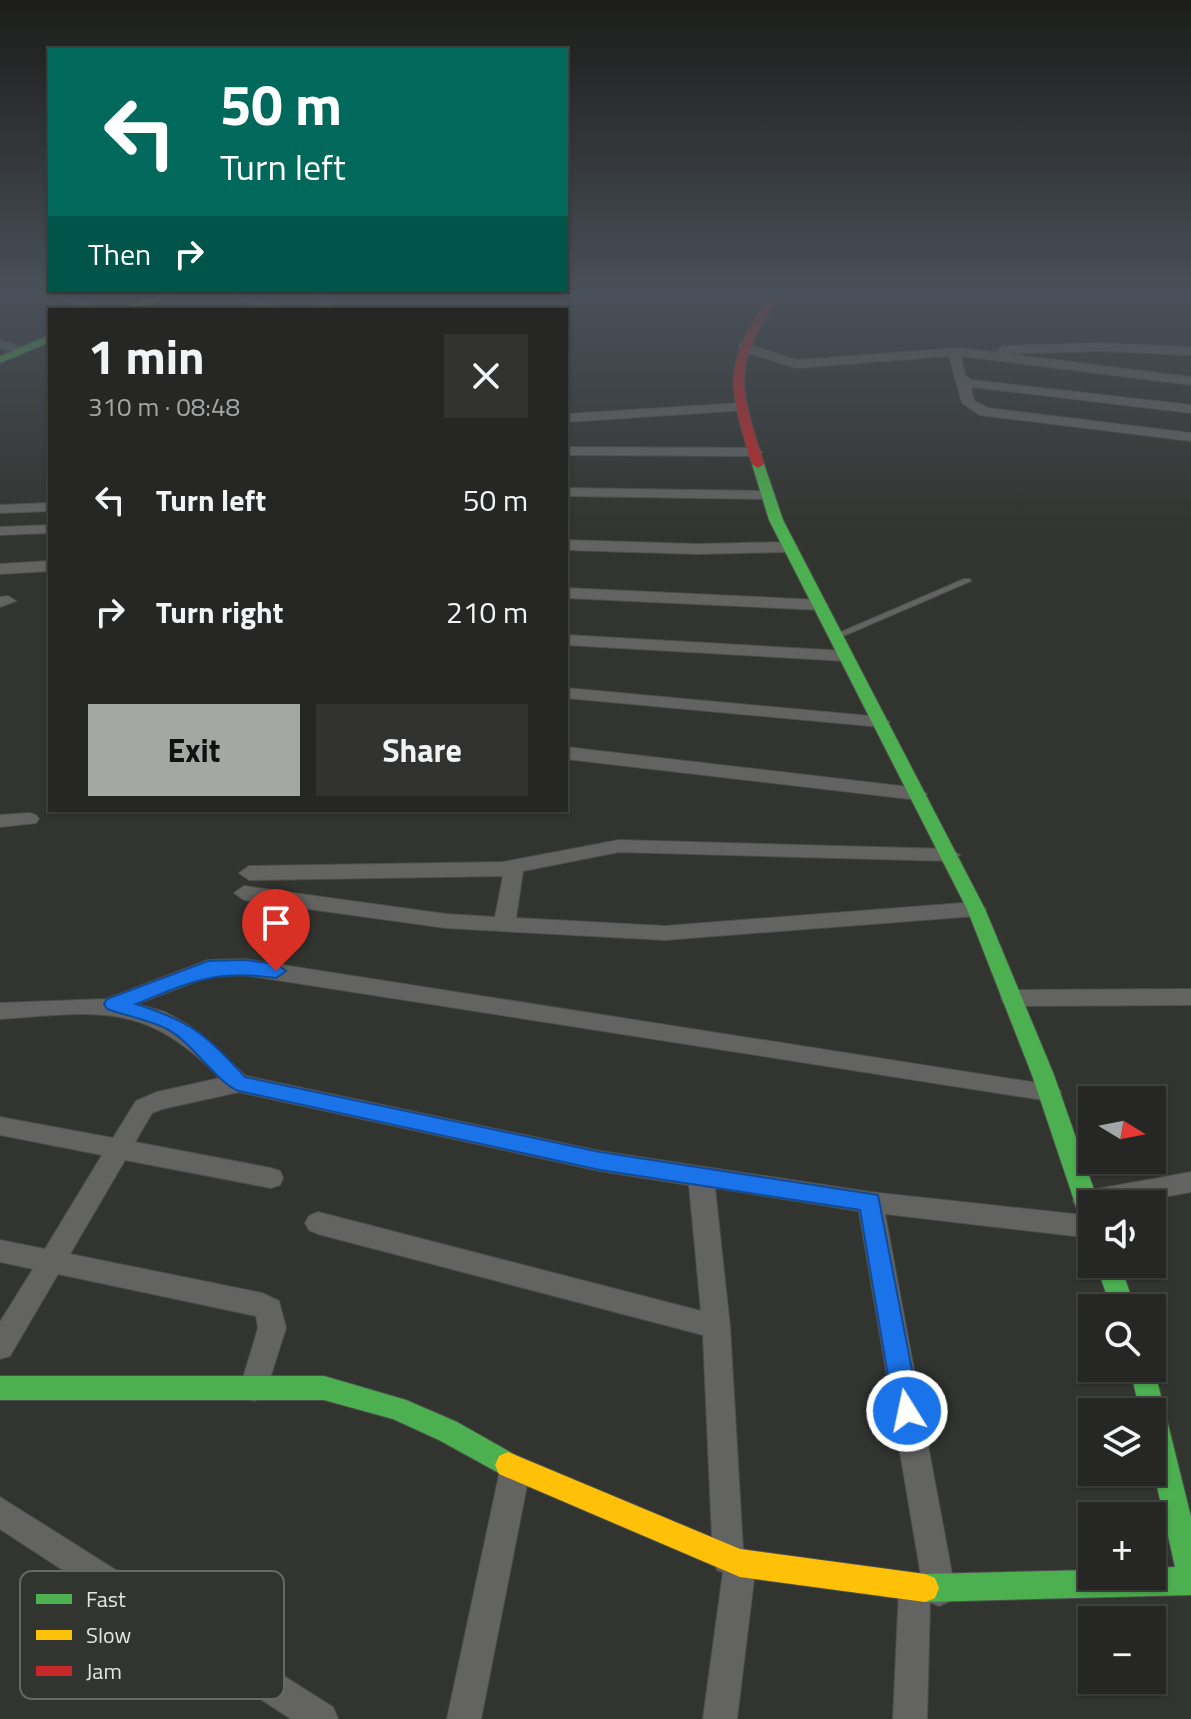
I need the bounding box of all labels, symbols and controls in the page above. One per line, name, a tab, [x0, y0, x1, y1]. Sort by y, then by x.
text: 50 m	[220, 62, 342, 147]
icon: left	[88, 80, 192, 184]
text: Turn left	[220, 139, 346, 194]
text: Then	[88, 231, 151, 277]
icon: right	[167, 232, 211, 276]
text: 1 min	[88, 320, 205, 393]
button: close	[444, 334, 528, 418]
text: 310 m · 08:48	[88, 387, 240, 426]
text: Turn left	[156, 477, 266, 523]
text: 50 m	[463, 477, 528, 523]
icon: left	[88, 478, 132, 522]
text: Turn right	[156, 589, 284, 635]
text: 210 m	[446, 589, 528, 635]
icon: right	[88, 590, 132, 634]
button: Exit	[88, 704, 300, 796]
button: Share	[316, 704, 528, 796]
pin	[242, 889, 310, 971]
icon: arrive	[254, 901, 298, 945]
north arrow	[1078, 1086, 1166, 1174]
map controls	[1078, 1086, 1166, 1694]
button: sound	[1078, 1190, 1166, 1278]
button: search	[1078, 1294, 1166, 1382]
position arrow	[865, 1369, 949, 1453]
button: layers	[1078, 1398, 1166, 1486]
button: +	[1078, 1502, 1166, 1590]
legend	[20, 1571, 284, 1699]
text: Fast	[86, 1582, 126, 1616]
button: −	[1078, 1606, 1166, 1694]
text: Slow	[86, 1618, 132, 1652]
text: Jam	[86, 1654, 122, 1688]

